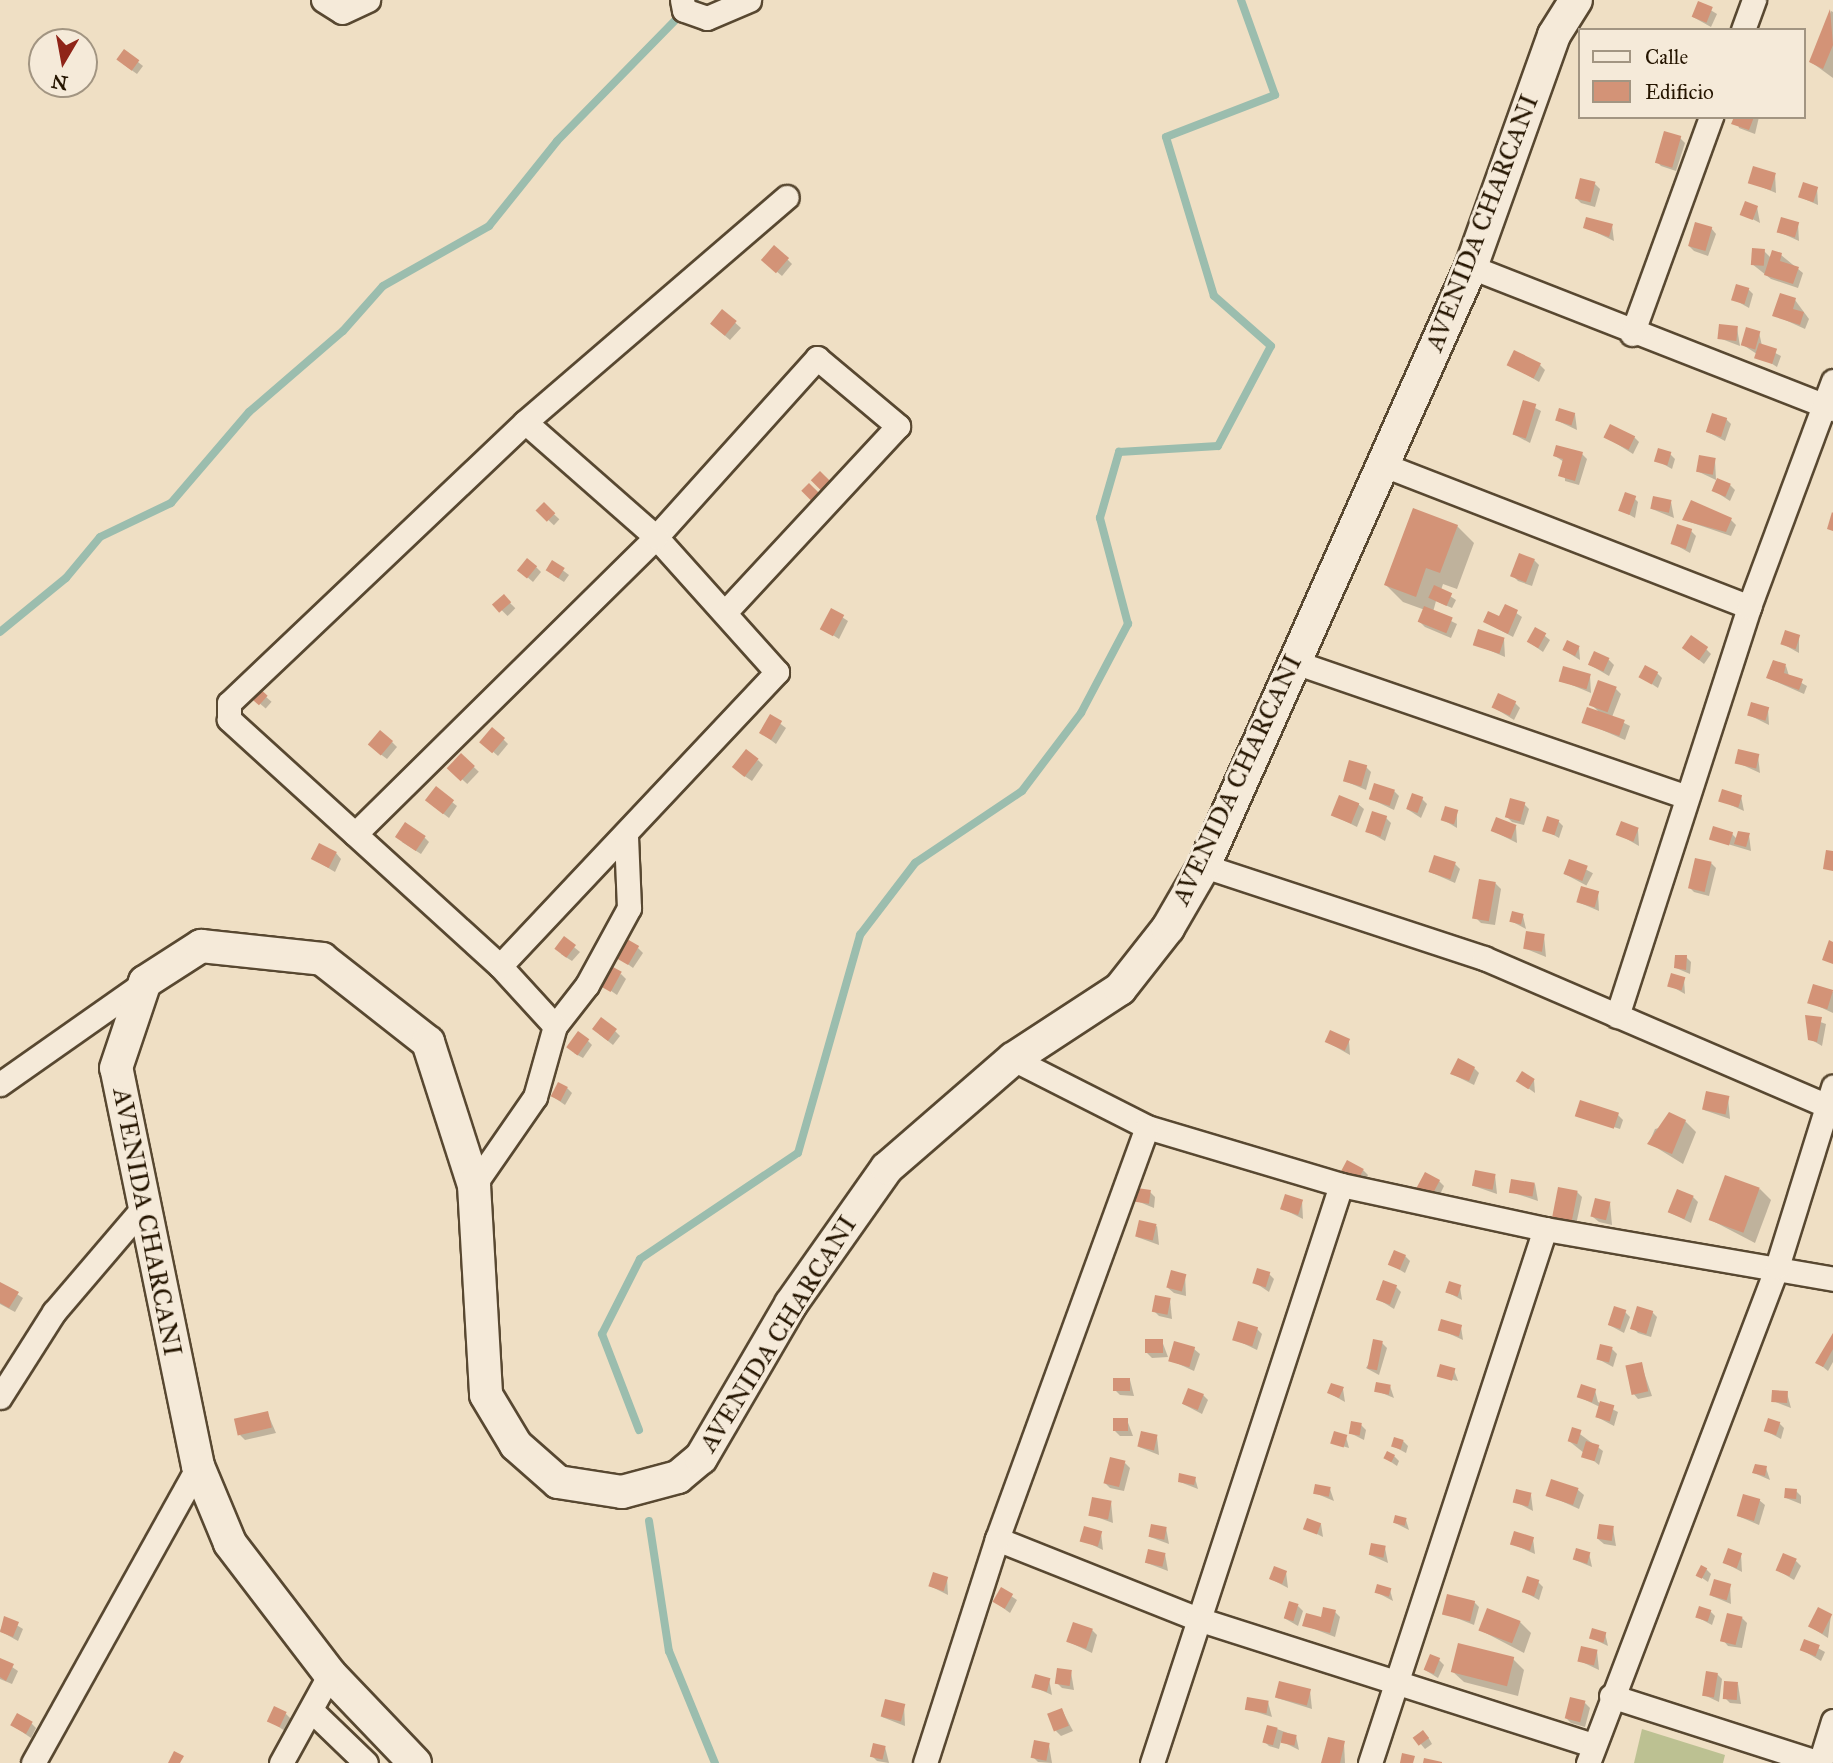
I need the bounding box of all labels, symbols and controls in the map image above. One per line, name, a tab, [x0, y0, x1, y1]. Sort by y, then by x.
north arrow	[28, 28, 98, 98]
legend	[1577, 28, 1805, 119]
text: Calle	[1645, 44, 1688, 70]
text: N	[50, 69, 70, 95]
text: Edificio	[1645, 79, 1714, 105]
street label: AVENIDA CHARCANI	[1419, 90, 1545, 356]
street label: AVENIDA CHARCANI	[1165, 650, 1309, 910]
street label: AVENIDA CHARCANI	[106, 1085, 188, 1359]
street label: AVENIDA CHARCANI	[693, 1210, 863, 1458]

